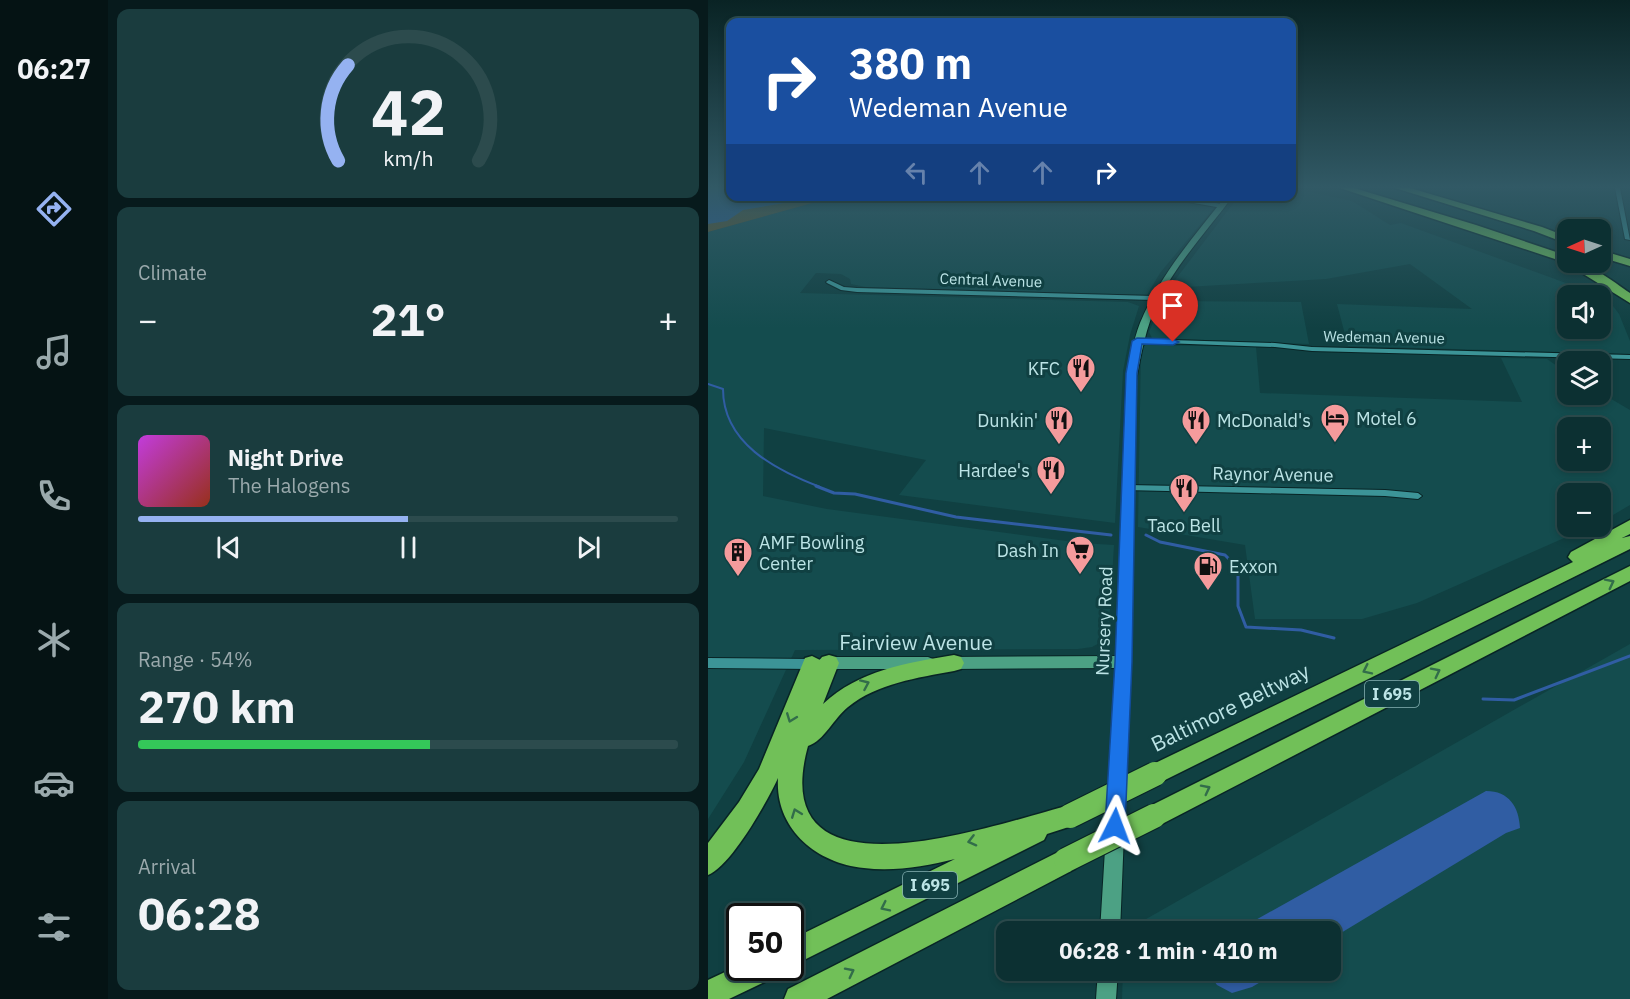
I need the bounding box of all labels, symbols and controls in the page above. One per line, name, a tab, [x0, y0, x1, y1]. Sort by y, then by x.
text: 380 m	[849, 36, 972, 91]
icon: right	[750, 42, 828, 120]
text: 06:27	[17, 51, 91, 86]
text: 42	[371, 71, 445, 152]
text: Wedeman Avenue	[849, 89, 1068, 124]
text: km/h	[383, 144, 433, 172]
icon: left	[900, 156, 933, 189]
icon: ahead	[963, 156, 996, 189]
icon: ahead	[1026, 156, 1059, 189]
icon: right	[1089, 156, 1122, 189]
icon: directions	[33, 188, 75, 230]
north arrow	[1557, 219, 1611, 273]
map controls	[1557, 219, 1611, 537]
text: Climate	[138, 259, 207, 286]
street label: Central Avenue	[939, 269, 1043, 291]
pin	[1147, 280, 1198, 342]
button: sound	[1557, 285, 1611, 339]
icon: arrive	[1156, 289, 1189, 322]
text: 21°	[370, 290, 446, 348]
text: −	[138, 298, 158, 341]
text: +	[658, 298, 678, 341]
street label: Wedeman Avenue	[1323, 326, 1445, 348]
icon: music	[33, 331, 75, 373]
button: layers	[1557, 351, 1611, 405]
restaurant icon: KFC	[1065, 352, 1097, 394]
place label: KFC	[1028, 357, 1060, 380]
hotel icon: Motel 6	[1319, 402, 1351, 444]
restaurant icon: Dunkin'	[1043, 404, 1075, 446]
restaurant icon: McDonald's	[1180, 404, 1212, 446]
place label: Motel 6	[1356, 407, 1417, 430]
place label: Dunkin'	[977, 409, 1038, 432]
place label: McDonald's	[1217, 409, 1311, 432]
button: +	[1557, 417, 1611, 471]
text: Night Drive	[228, 443, 344, 472]
restaurant icon: Hardee's	[1035, 454, 1067, 496]
place label: Hardee's	[958, 459, 1030, 482]
street label: Raynor Avenue	[1212, 461, 1334, 487]
text: The Halogens	[228, 472, 350, 499]
restaurant icon: Taco Bell	[1168, 472, 1200, 514]
icon: phone	[33, 475, 75, 517]
button: −	[1557, 483, 1611, 537]
place label: Taco Bell	[1147, 514, 1221, 537]
icon: previous	[212, 531, 245, 564]
icon: pause	[392, 531, 425, 564]
icon: next	[572, 531, 605, 564]
place label: AMF Bowling Center	[759, 531, 865, 575]
supermarket icon: Dash In	[1064, 534, 1096, 576]
building icon: AMF Bowling Center	[722, 536, 754, 578]
place label: Dash In	[997, 539, 1059, 562]
fuel station icon: Exxon	[1192, 550, 1224, 592]
place label: Exxon	[1229, 555, 1278, 578]
street label: Nursery Road	[1091, 566, 1117, 676]
one-way arrow	[1603, 579, 1614, 591]
icon: climate	[33, 619, 75, 661]
street label: Fairview Avenue	[839, 628, 993, 656]
text: Range · 54%	[138, 646, 253, 673]
street label: Baltimore Beltway	[1146, 656, 1314, 758]
one-way arrow	[1362, 663, 1373, 674]
one-way arrow	[1429, 668, 1440, 679]
text: 270 km	[138, 677, 296, 735]
one-way arrow	[859, 680, 870, 692]
road number: I 695	[1365, 681, 1419, 707]
one-way arrow	[786, 712, 798, 723]
icon: car	[33, 762, 75, 804]
one-way arrow	[1199, 785, 1210, 796]
position arrow	[1083, 794, 1147, 858]
one-way arrow	[791, 808, 803, 819]
one-way arrow	[967, 834, 977, 847]
text: Arrival	[138, 853, 196, 880]
road number: I 695	[903, 872, 957, 898]
text: 06:28	[138, 884, 261, 942]
one-way arrow	[881, 900, 892, 911]
speed limit sign: 50	[726, 903, 804, 981]
icon: filters	[33, 906, 75, 948]
text: 06:28 · 1 min · 410 m	[1059, 936, 1278, 965]
one-way arrow	[843, 968, 854, 979]

